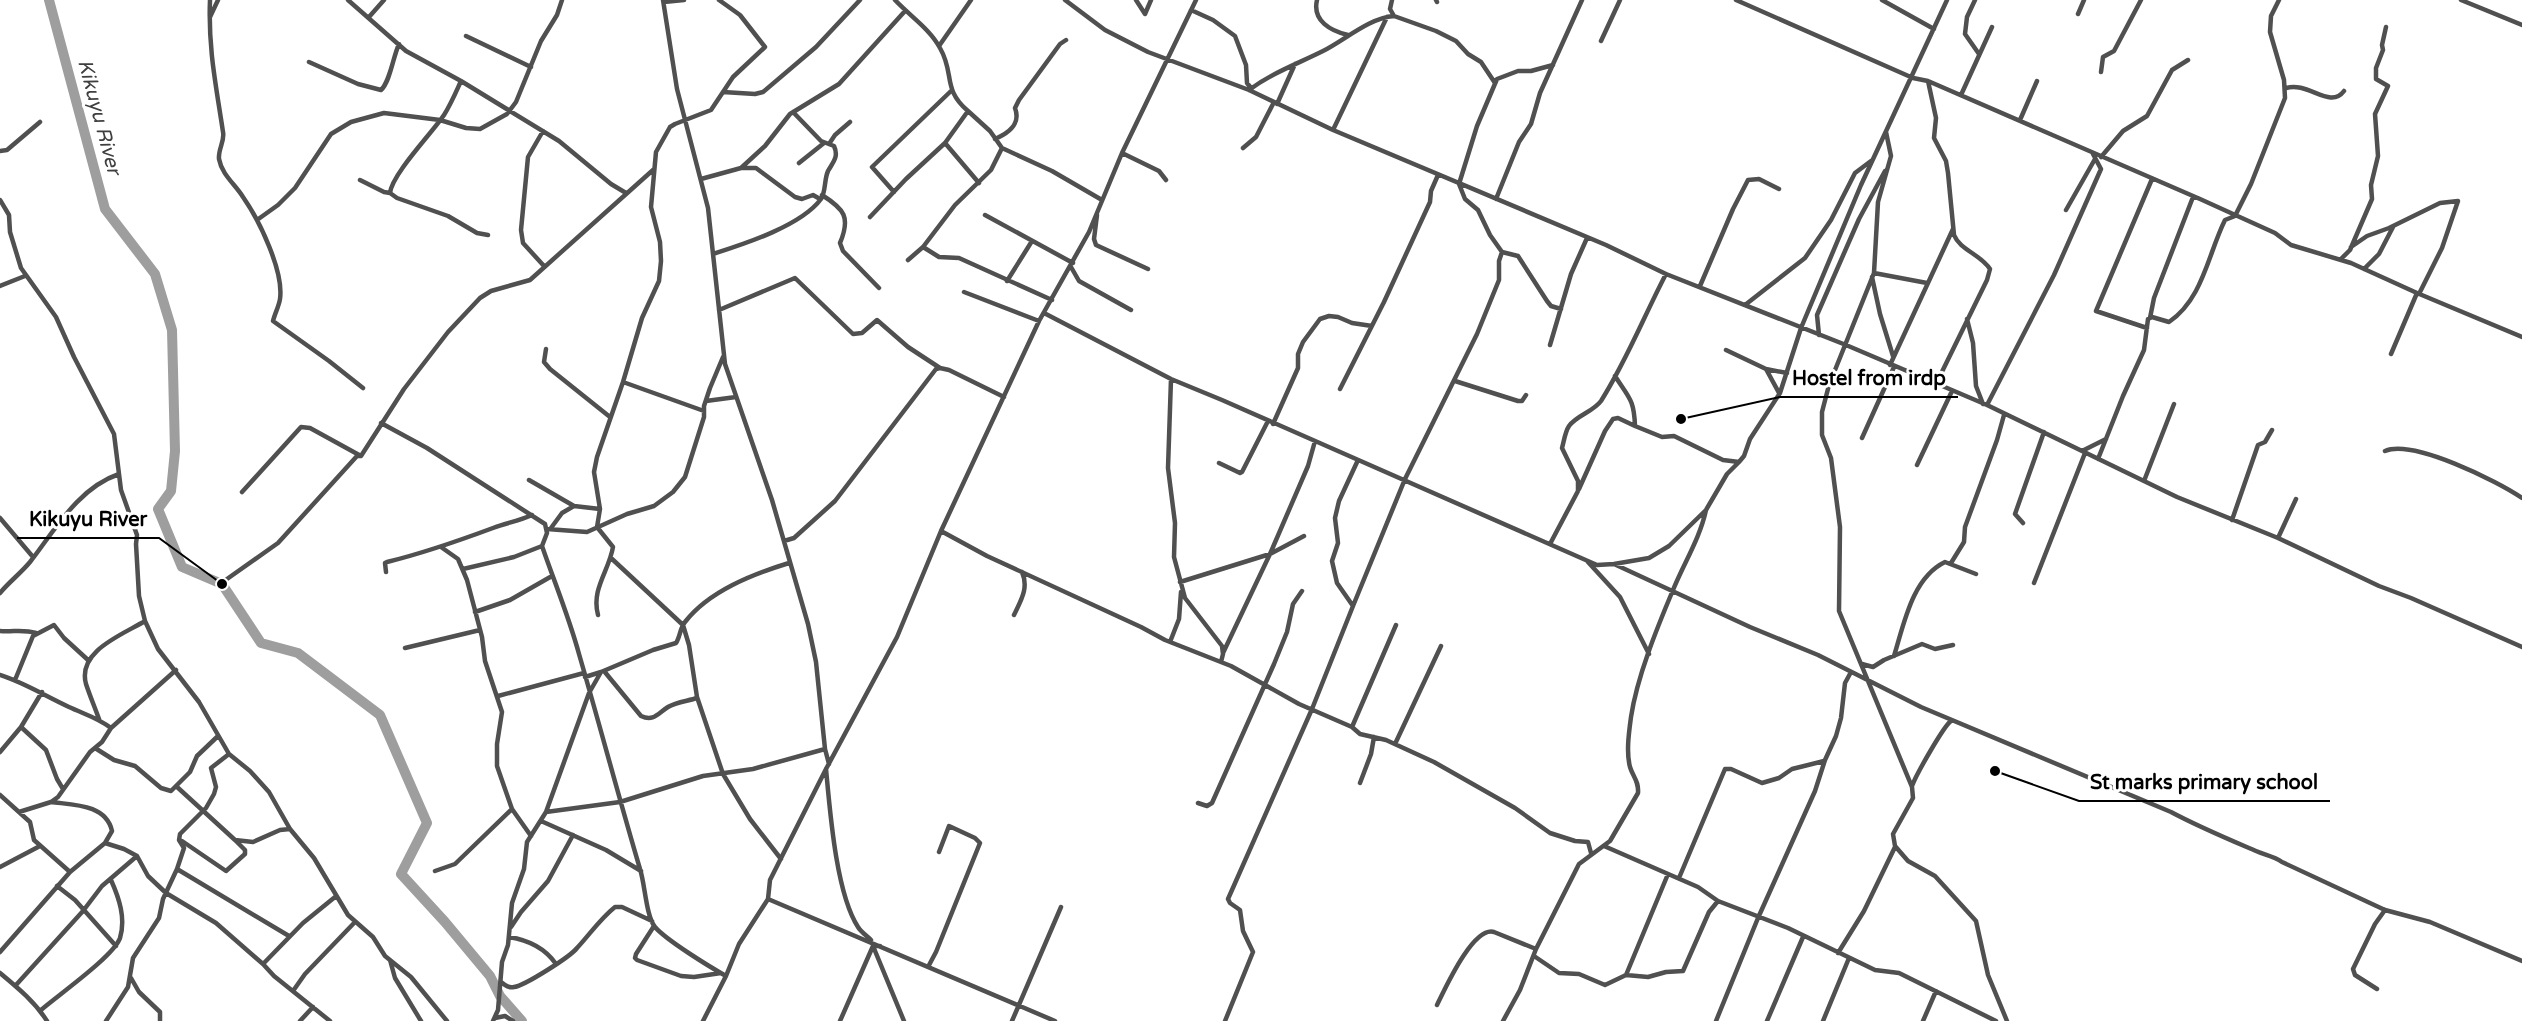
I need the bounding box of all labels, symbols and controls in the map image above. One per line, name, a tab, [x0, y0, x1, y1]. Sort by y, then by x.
water label: Kikuyu River	[72, 57, 126, 179]
callout: Hostel from irdp	[1780, 359, 1958, 397]
text: Hostel from irdp	[1792, 367, 1946, 391]
callout: Kikuyu River	[17, 500, 159, 538]
text: Kikuyu River	[29, 508, 147, 532]
callout: St marks primary school	[2079, 763, 2330, 801]
text: St marks primary school	[2090, 771, 2318, 795]

